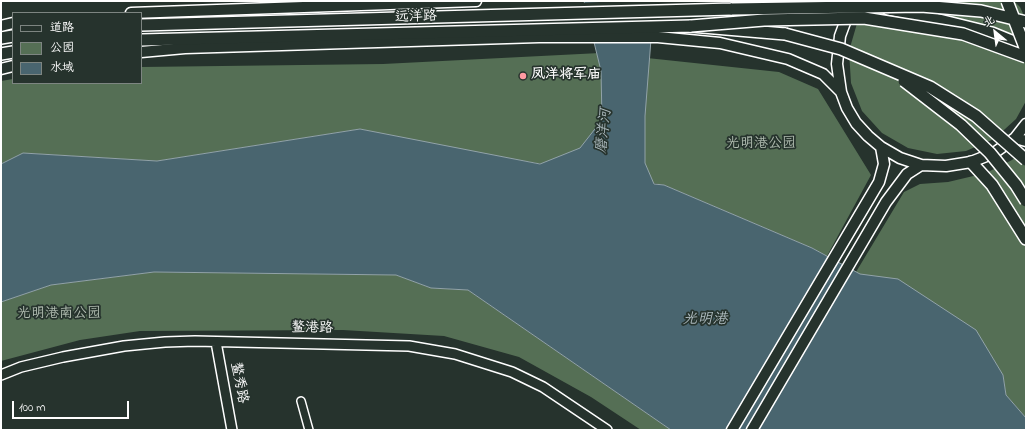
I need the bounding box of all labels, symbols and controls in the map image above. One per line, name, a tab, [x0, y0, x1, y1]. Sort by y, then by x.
street label: 远洋路	[395, 9, 437, 27]
legend	[12, 12, 142, 84]
north arrow	[975, 12, 1015, 52]
text: 北	[980, 12, 998, 31]
text: 道路	[50, 19, 74, 37]
text: 公园	[50, 39, 74, 57]
text: 水域	[50, 59, 74, 77]
place label: 凤洋将军庙	[531, 68, 601, 84]
marker: 凤洋将军庙	[518, 71, 528, 81]
water label: 磨洋河	[594, 108, 616, 154]
park label: 光明港公园	[726, 137, 796, 153]
park label: 光明港南公园	[17, 307, 101, 323]
water label: 光明港	[683, 312, 727, 330]
street label: 鳌港路	[291, 320, 333, 338]
street label: 鳌秀路	[226, 361, 250, 405]
scale bar	[14, 393, 131, 419]
text: 100 m	[19, 399, 46, 417]

